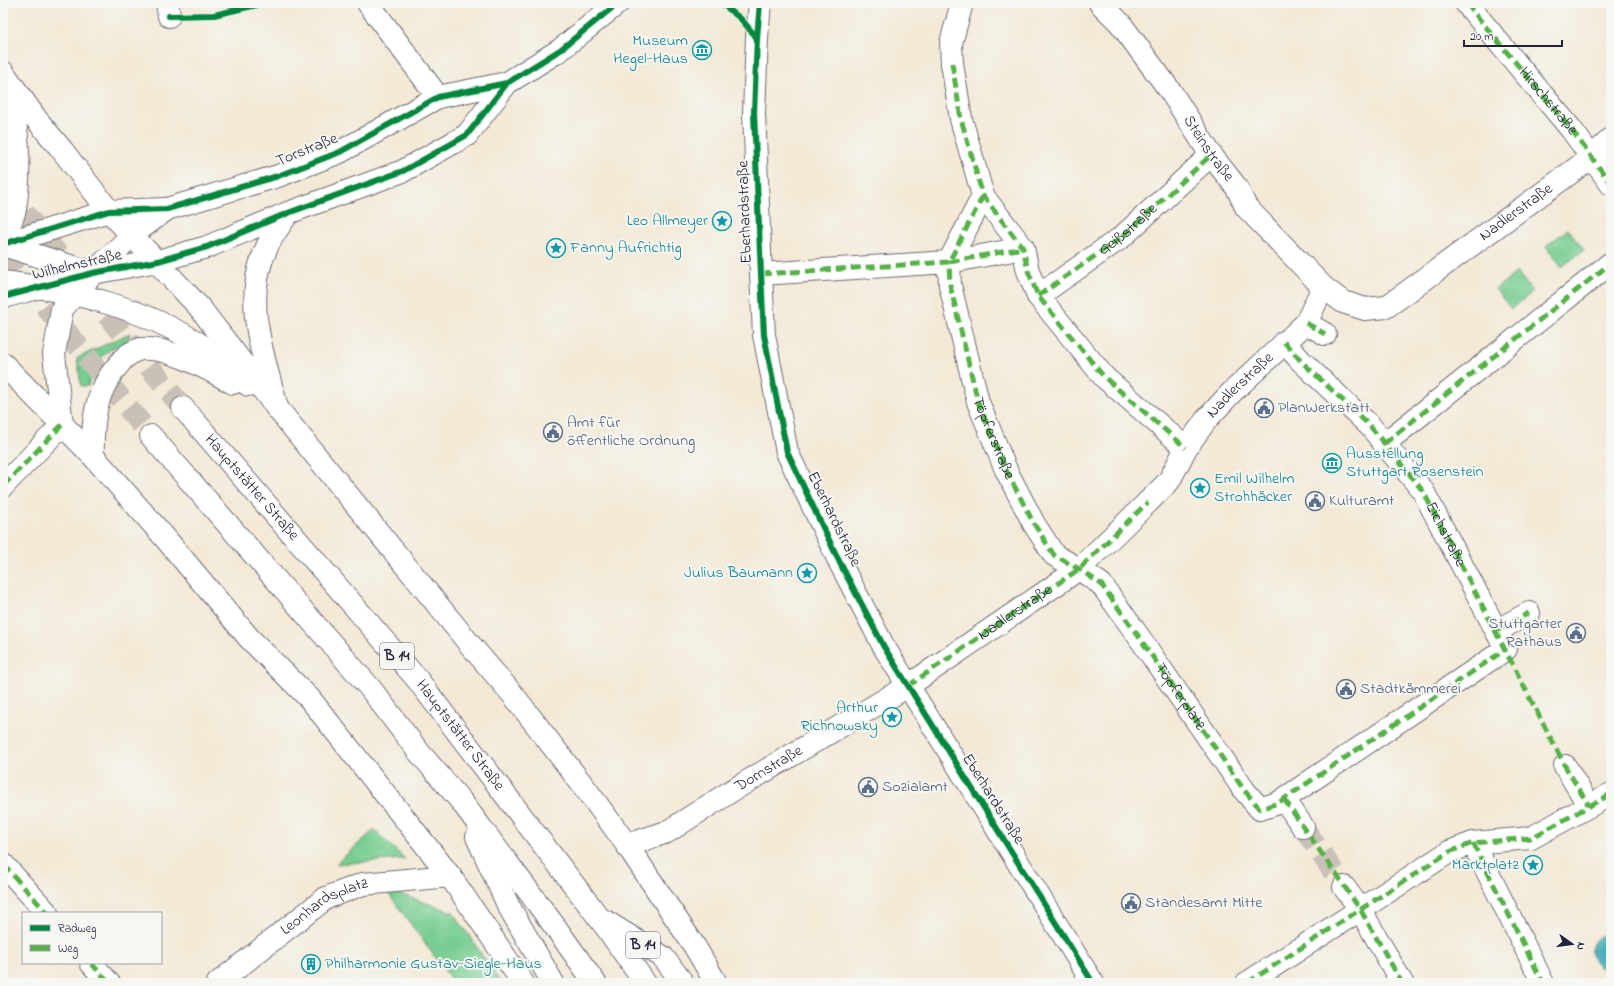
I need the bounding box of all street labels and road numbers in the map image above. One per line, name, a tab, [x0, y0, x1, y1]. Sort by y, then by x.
street label: Hirschstraße	[1512, 62, 1584, 141]
street label: Steinstraße	[1177, 111, 1240, 188]
street label: Torstraße	[273, 126, 342, 173]
street label: Eberhardstraße	[731, 159, 759, 264]
street label: Nadlerstraße	[1474, 177, 1559, 247]
street label: Geißstraße	[1094, 197, 1164, 262]
street label: Wilhelmstraße	[30, 243, 125, 287]
street label: Nadlerstraße	[1201, 346, 1280, 424]
street label: Töpferstraße	[965, 395, 1021, 485]
street label: Hauptstätter Straße	[199, 429, 305, 547]
street label: Eberhardstraße	[801, 467, 868, 571]
street label: Eichstraße	[1419, 498, 1473, 572]
street label: Nadlerstraße	[973, 578, 1058, 647]
road number: B 14	[380, 643, 414, 669]
street label: Töpferplatz	[1148, 658, 1212, 736]
street label: Hauptstätter Straße	[410, 675, 511, 797]
street label: Dornstraße	[729, 739, 808, 799]
street label: Eberhardstraße	[955, 749, 1031, 850]
street label: Leonhardsplatz	[275, 872, 369, 942]
road number: B 14	[626, 932, 660, 958]

